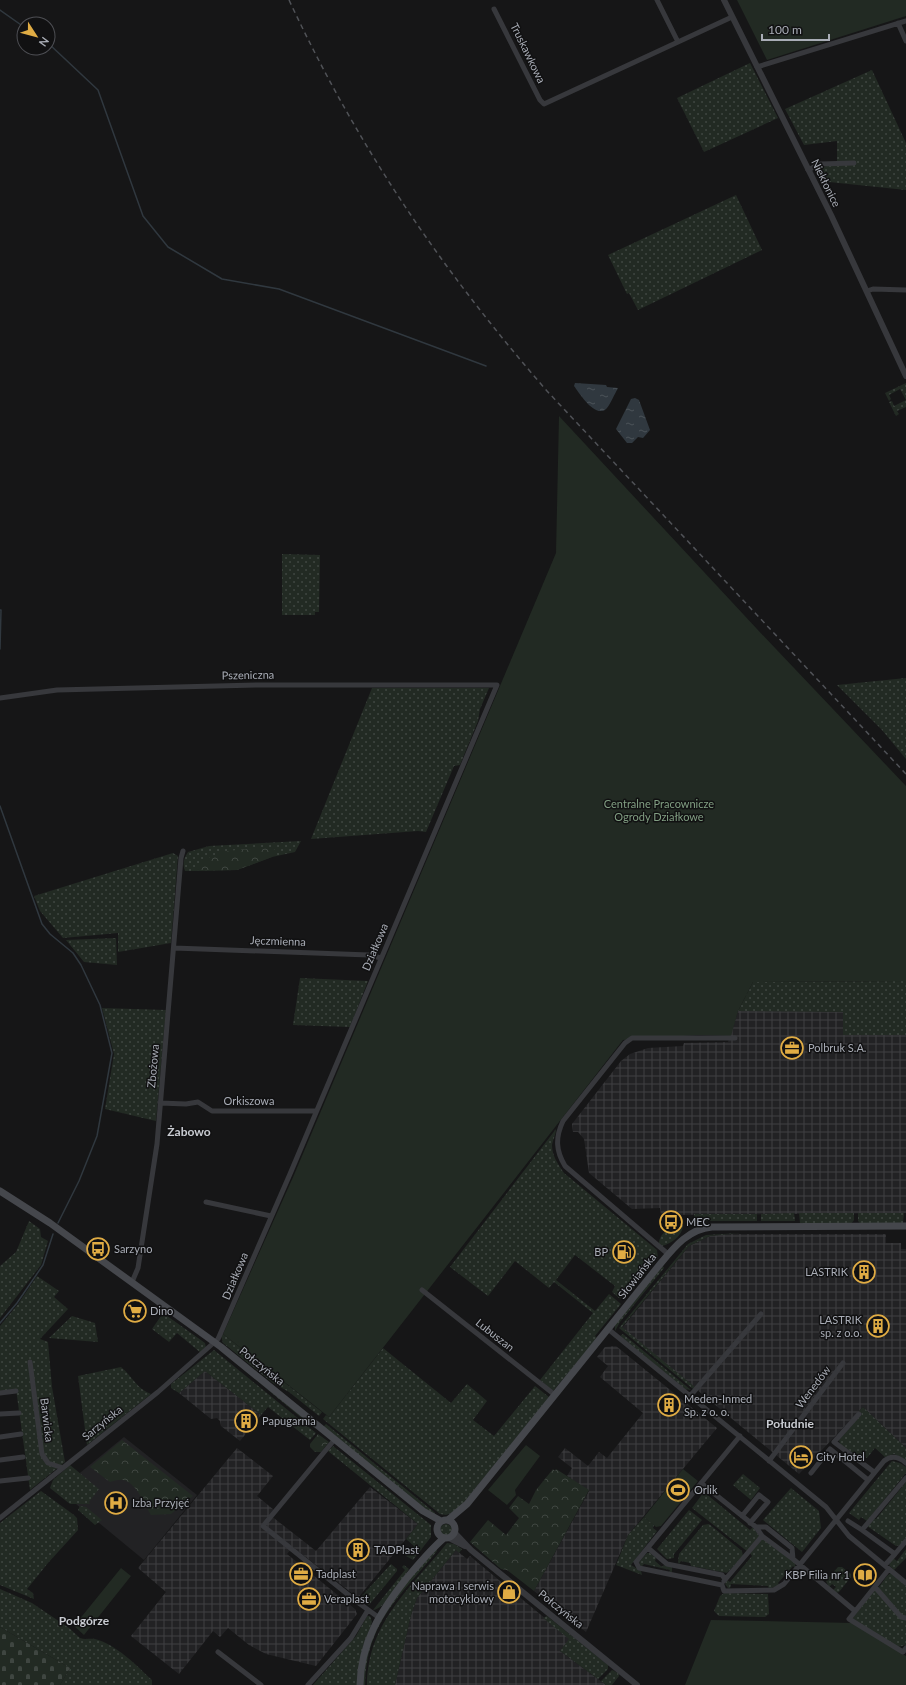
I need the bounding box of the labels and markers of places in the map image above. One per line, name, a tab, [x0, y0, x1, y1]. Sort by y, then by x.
office icon: Polbruk S.A.	[779, 1035, 805, 1061]
place label: Polbruk S.A.	[808, 1041, 866, 1054]
bus stop icon: MEC	[658, 1209, 684, 1235]
place label: MEC	[686, 1215, 710, 1228]
bus stop icon: Sarzyno	[85, 1236, 111, 1262]
fuel station icon: BP	[611, 1239, 637, 1265]
place label: Sarzyno	[114, 1242, 152, 1255]
place label: BP	[594, 1245, 608, 1258]
building icon: LASTRIK	[851, 1259, 877, 1285]
place label: LASTRIK	[805, 1265, 849, 1278]
supermarket icon: Dino	[122, 1298, 148, 1324]
place label: Dino	[150, 1304, 173, 1317]
place label: LASTRIK sp. z o.o.	[819, 1313, 863, 1339]
building icon: LASTRIK sp. z o.o.	[865, 1313, 891, 1339]
building icon: Meden-Inmed Sp. z o. o.	[656, 1392, 682, 1418]
place label: Meden-Inmed Sp. z o. o.	[684, 1392, 752, 1418]
building icon: Papugarnia	[233, 1408, 259, 1434]
place label: Papugarnia	[262, 1414, 316, 1427]
hotel icon: City Hotel	[788, 1444, 814, 1470]
place label: City Hotel	[816, 1450, 865, 1463]
sports icon: Orlik	[665, 1477, 691, 1503]
place label: Orlik	[694, 1483, 718, 1496]
hospital icon: Izba Przyjęć	[103, 1490, 129, 1516]
place label: Izba Przyjęć	[132, 1496, 189, 1509]
building icon: TADPlast	[345, 1537, 371, 1563]
place label: TADPlast	[374, 1543, 419, 1556]
office icon: Tadplast	[288, 1561, 314, 1587]
library icon: KBP Filia nr 1	[852, 1562, 878, 1588]
place label: Tadplast	[316, 1567, 356, 1580]
place label: KBP Filia nr 1	[785, 1568, 850, 1581]
place label: Naprawa I serwis motocyklowy	[411, 1579, 494, 1605]
shop icon: Naprawa I serwis motocyklowy	[496, 1579, 522, 1605]
office icon: Veraplast	[296, 1586, 322, 1612]
place label: Veraplast	[324, 1592, 369, 1605]

